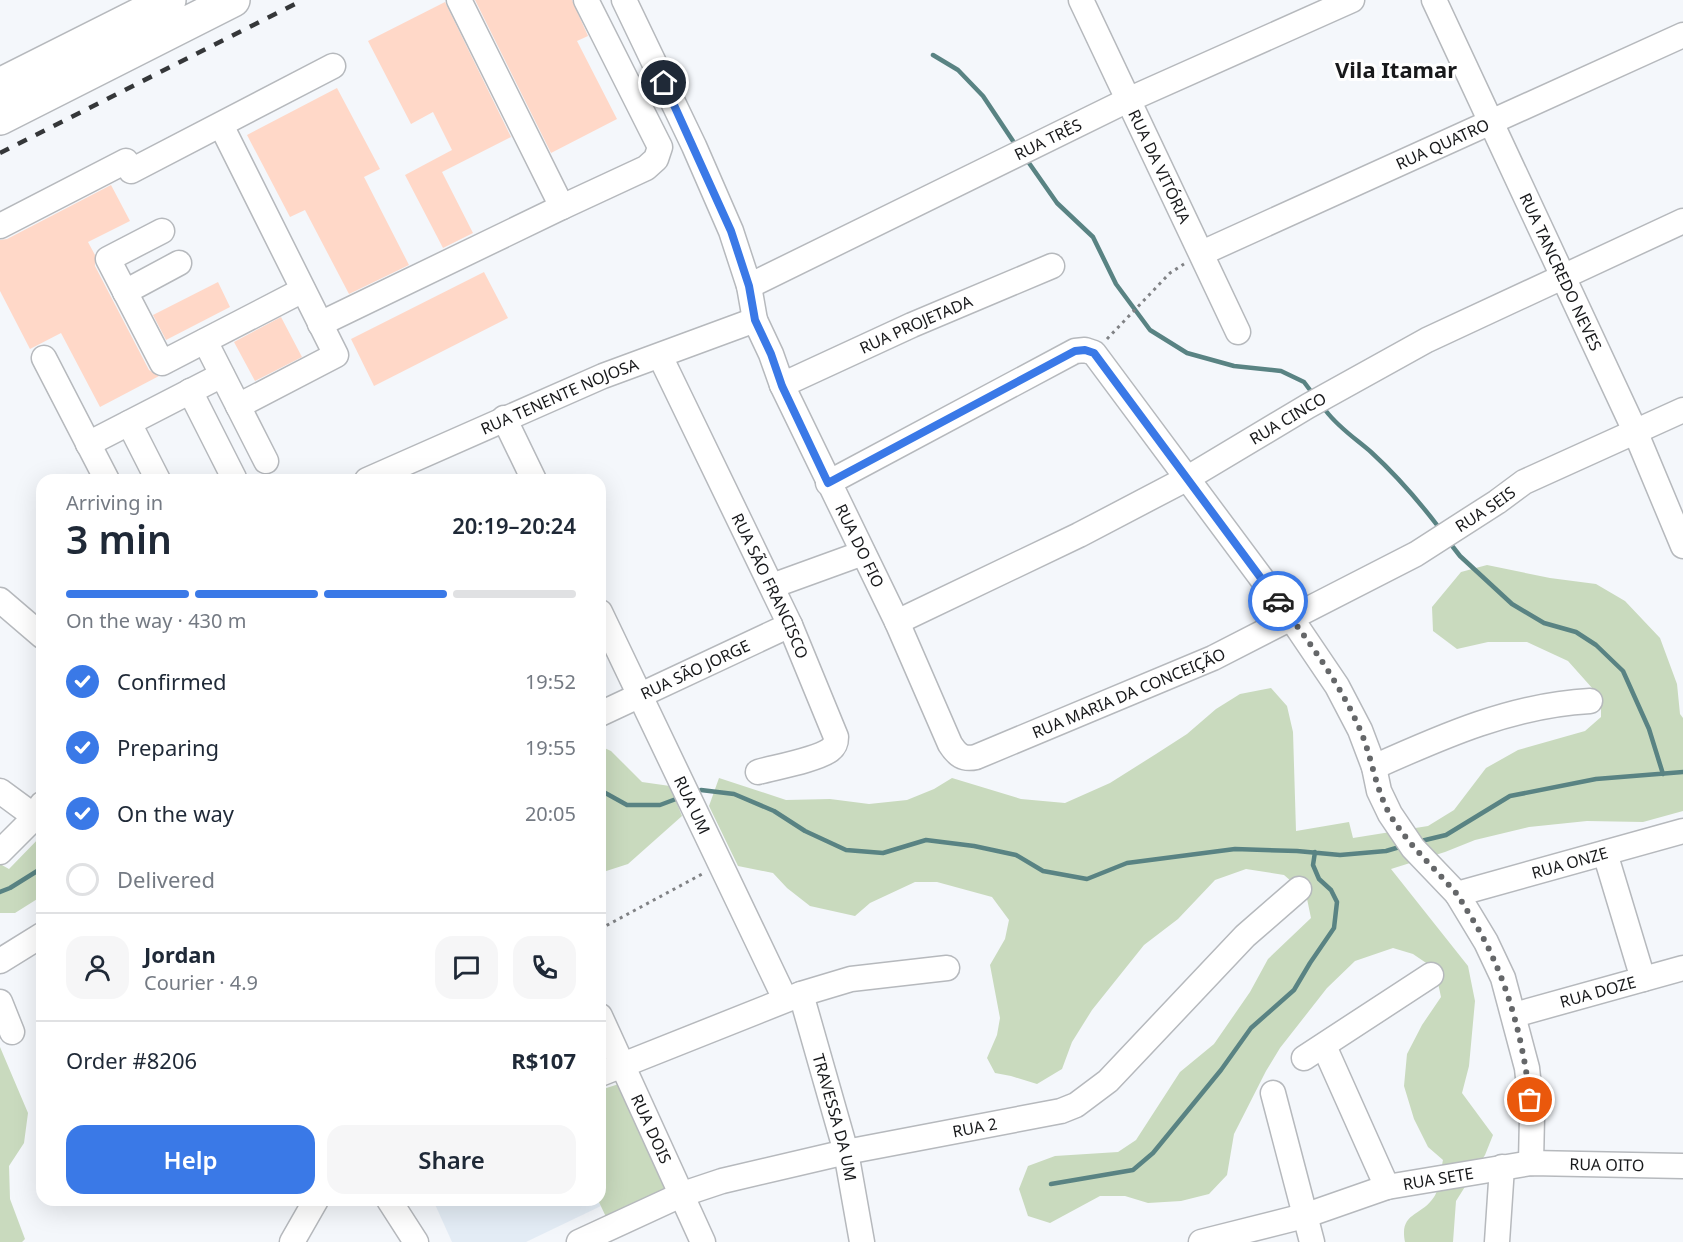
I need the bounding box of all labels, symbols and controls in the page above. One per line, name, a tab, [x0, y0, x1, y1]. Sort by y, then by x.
district label: Vila Itamar	[1335, 54, 1457, 84]
pin	[638, 57, 689, 108]
icon: home	[647, 66, 680, 99]
street label: RUA DA VITÓRIA	[1123, 106, 1196, 228]
street label: RUA TRÊS	[1011, 113, 1085, 165]
street label: RUA QUATRO	[1392, 113, 1493, 175]
street label: RUA TANCREDO NEVES	[1515, 189, 1607, 355]
street label: RUA PROJETADA	[856, 290, 976, 359]
street label: RUA TENENTE NOJOSA	[477, 353, 642, 440]
street label: RUA CINCO	[1245, 387, 1330, 450]
street label: RUA SEIS	[1451, 481, 1520, 537]
text: Arriving in	[66, 489, 163, 516]
street label: RUA DO FIO	[830, 500, 890, 591]
street label: RUA SÃO FRANCISCO	[727, 509, 814, 662]
text: 20:19–20:24	[452, 510, 576, 540]
text: 3 min	[66, 512, 172, 565]
courier	[1248, 571, 1308, 631]
icon: car	[1262, 585, 1295, 618]
text: On the way · 430 m	[66, 607, 246, 634]
street label: RUA SÃO JORGE	[637, 634, 753, 705]
street label: RUA MARIA DA CONCEIÇÃO	[1029, 643, 1229, 743]
icon: check	[66, 665, 99, 698]
text: Confirmed	[117, 666, 227, 696]
text: 19:52	[525, 668, 576, 695]
icon: check	[66, 731, 99, 764]
text: Preparing	[117, 732, 219, 762]
text: 19:55	[525, 734, 576, 761]
street label: RUA UM	[669, 772, 716, 838]
icon: check	[66, 797, 99, 830]
text: On the way	[117, 798, 234, 828]
text: 20:05	[525, 800, 576, 827]
street label: RUA ONZE	[1529, 841, 1611, 884]
text: Delivered	[117, 864, 215, 894]
button: person	[66, 936, 129, 999]
button: chat	[435, 936, 498, 999]
button: phone	[513, 936, 576, 999]
text: Jordan	[144, 939, 216, 969]
text: Courier · 4.9	[144, 969, 258, 996]
street label: RUA DOZE	[1557, 971, 1638, 1013]
text: Order #8206	[66, 1045, 197, 1075]
text: R$107	[511, 1045, 576, 1075]
street label: TRAVESSA DA UM	[808, 1051, 862, 1183]
pin	[1504, 1074, 1555, 1125]
icon: bag	[1513, 1083, 1546, 1116]
street label: RUA DOIS	[626, 1090, 677, 1167]
street label: RUA 2	[950, 1112, 999, 1142]
button: Help	[66, 1125, 315, 1194]
button: Share	[327, 1125, 576, 1194]
street label: RUA OITO	[1569, 1153, 1645, 1176]
street label: RUA SETE	[1401, 1162, 1475, 1195]

